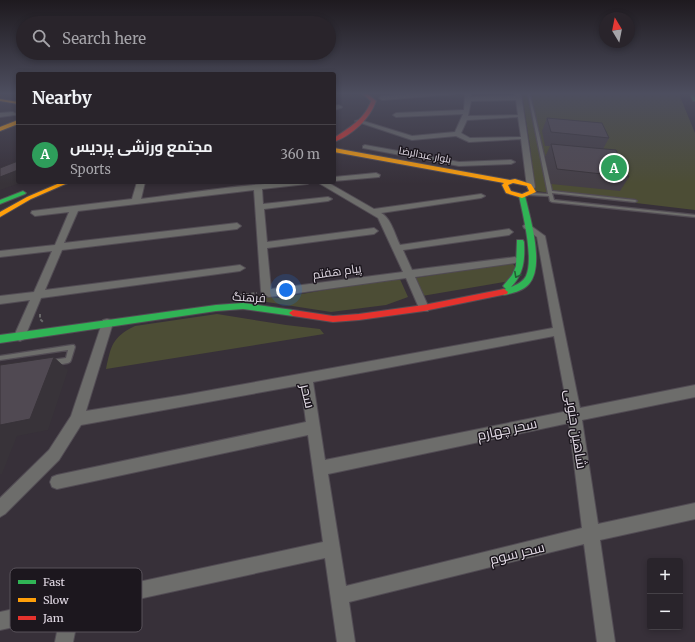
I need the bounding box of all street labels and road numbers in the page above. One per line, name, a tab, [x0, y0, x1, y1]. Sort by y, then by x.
street label: بلوار عبدالرضا	[398, 144, 452, 166]
street label: پیام هفتم	[312, 260, 364, 284]
street label: فرهنگ	[232, 289, 266, 305]
street label: سحر	[296, 381, 319, 410]
street label: شاهین جنوبی	[561, 388, 591, 470]
street label: سحر چهارم	[475, 414, 539, 445]
street label: سحر سوم	[488, 537, 547, 569]

